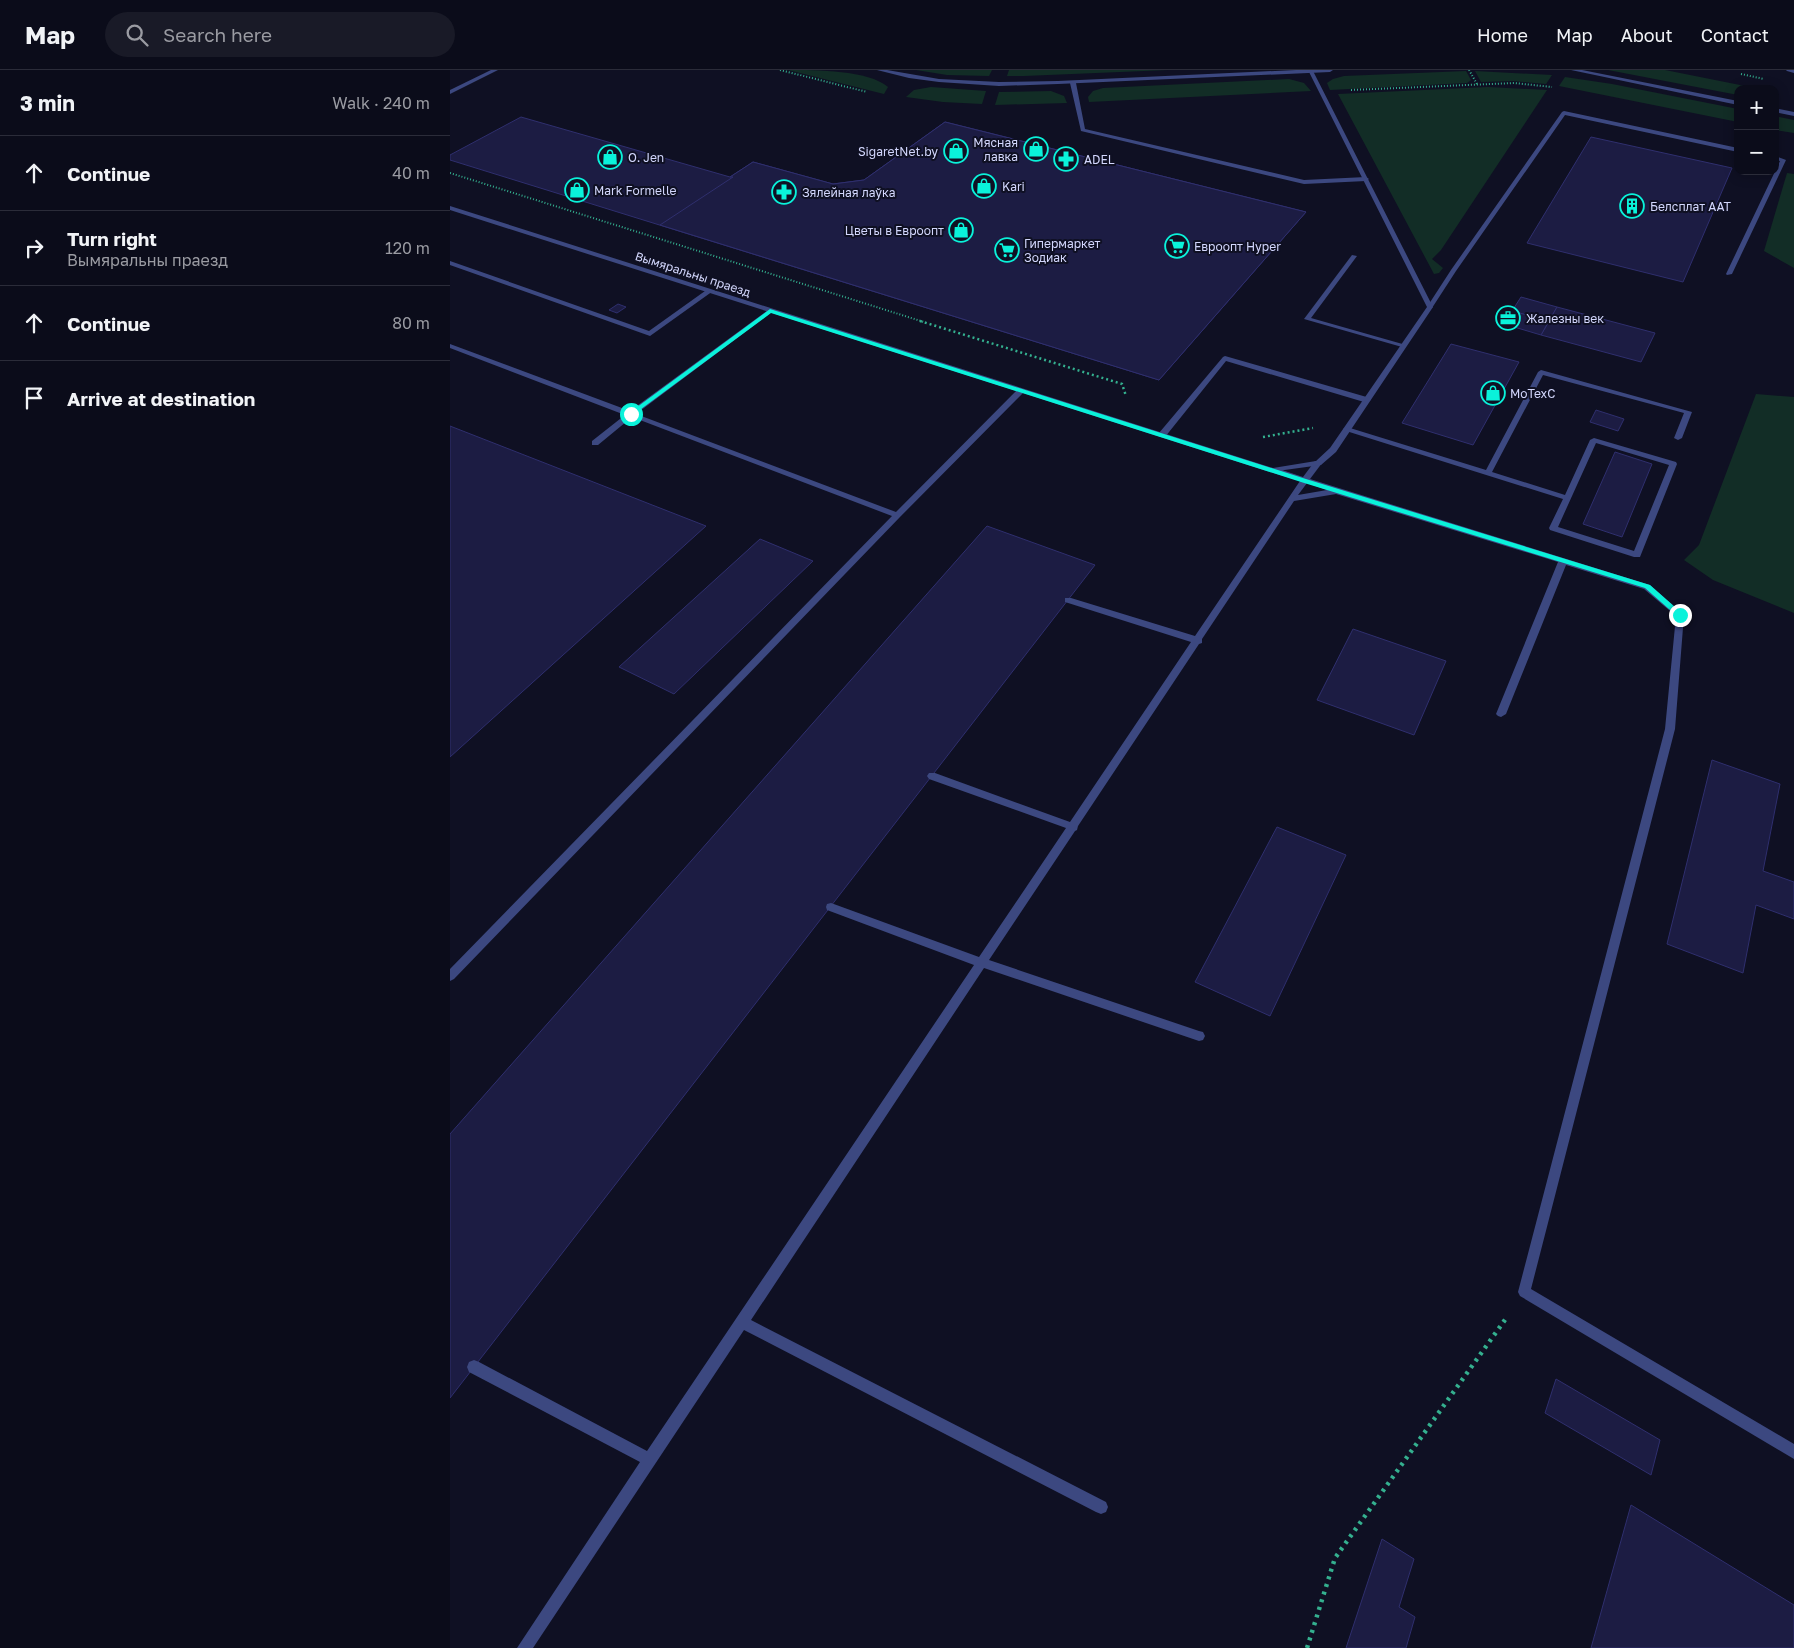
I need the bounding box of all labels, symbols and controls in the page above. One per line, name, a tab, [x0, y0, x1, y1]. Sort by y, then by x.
search box	[105, 12, 455, 57]
text: Map	[25, 20, 75, 49]
icon: search	[123, 21, 151, 49]
text: Search here	[163, 23, 272, 46]
text: Home	[1477, 24, 1528, 46]
text: Map	[1556, 24, 1593, 46]
text: About	[1621, 24, 1673, 46]
text: Contact	[1701, 24, 1769, 46]
map controls	[1734, 85, 1779, 175]
button: +	[1734, 85, 1779, 130]
text: 3 min	[20, 90, 75, 116]
text: Walk · 240 m	[332, 93, 430, 113]
button: −	[1734, 130, 1779, 175]
place label: Мясная лавка	[973, 135, 1018, 164]
shop icon: Мясная лавка	[1023, 136, 1049, 162]
shop icon: SigaretNet.by	[943, 138, 969, 164]
shop icon: O. Jen	[597, 144, 623, 170]
place label: SigaretNet.by	[858, 144, 938, 159]
pharmacy icon: ADEL	[1053, 146, 1079, 172]
place label: O. Jen	[628, 150, 664, 165]
place label: ADEL	[1084, 152, 1115, 167]
icon: ahead	[20, 159, 48, 187]
text: Continue	[67, 162, 150, 185]
text: 40 m	[392, 163, 430, 183]
shop icon: Kari	[971, 173, 997, 199]
shop icon: Mark Formelle	[564, 177, 590, 203]
pharmacy icon: Зялейная лаўка	[771, 179, 797, 205]
place label: Kari	[1002, 179, 1025, 194]
place label: Mark Formelle	[594, 183, 677, 198]
place label: Зялейная лаўка	[802, 185, 895, 200]
building icon: Белсплат ААТ	[1619, 193, 1645, 219]
place label: Белсплат ААТ	[1650, 199, 1732, 214]
shop icon: Цветы в Евроопт	[948, 217, 974, 243]
place label: Цветы в Евроопт	[845, 223, 944, 238]
text: Turn right	[67, 227, 157, 250]
supermarket icon: Евроопт Hyper	[1164, 233, 1190, 259]
icon: right	[20, 234, 48, 262]
place label: Гипермаркет Зодиак	[1024, 236, 1101, 265]
supermarket icon: Гипермаркет Зодиак	[994, 237, 1020, 263]
text: 120 m	[385, 238, 430, 258]
place label: Евроопт Hyper	[1194, 239, 1281, 254]
street label: Вымяральны праезд	[633, 248, 753, 300]
text: Вымяральны праезд	[67, 250, 228, 270]
office icon: Жалезны век	[1495, 305, 1521, 331]
icon: ahead	[20, 309, 48, 337]
place label: Жалезны век	[1526, 311, 1604, 326]
text: Continue	[67, 312, 150, 335]
text: 80 m	[392, 313, 430, 333]
shop icon: MoTexC	[1480, 380, 1506, 406]
icon: arrive	[20, 384, 48, 412]
place label: MoTexC	[1510, 386, 1555, 401]
text: Arrive at destination	[67, 387, 255, 410]
route start	[620, 403, 643, 426]
route end	[1669, 604, 1692, 627]

